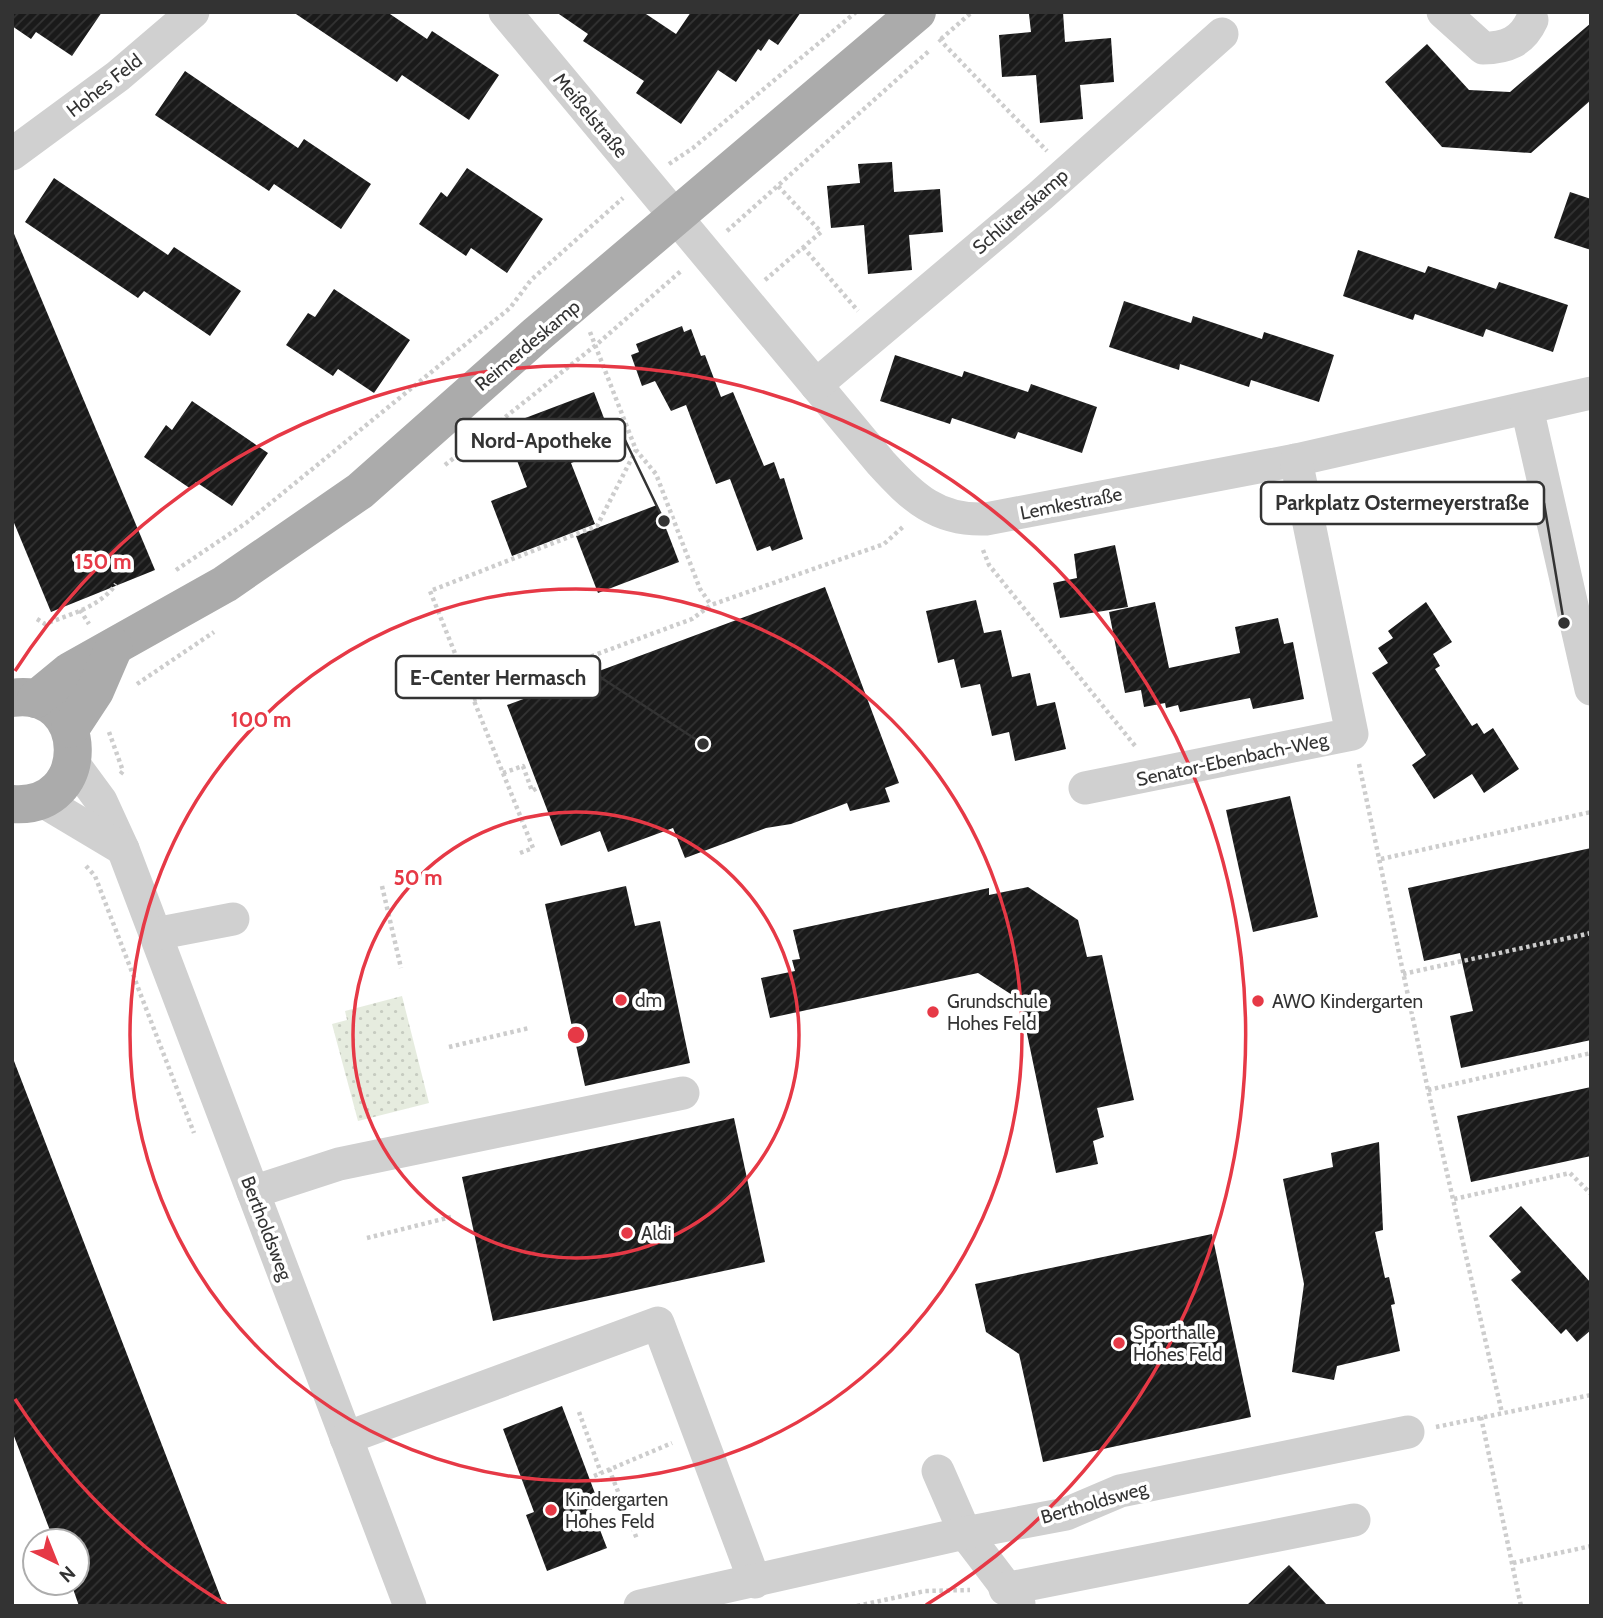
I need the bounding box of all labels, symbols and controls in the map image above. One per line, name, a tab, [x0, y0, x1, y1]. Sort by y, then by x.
street label: Hohes Feld	[62, 49, 147, 122]
street label: Meißelstraße	[548, 68, 633, 163]
street label: Schlüterskamp	[968, 164, 1073, 259]
street label: Reimerdeskamp	[470, 295, 584, 396]
callout: Nord-Apotheke	[456, 419, 625, 461]
text: Nord-Apotheke	[470, 428, 612, 453]
street label: Lemkestraße	[1018, 482, 1124, 525]
callout: Parkplatz Ostermeyerstraße	[1261, 482, 1544, 524]
text: Parkplatz Ostermeyerstraße	[1275, 490, 1529, 515]
text: 150 m	[75, 549, 131, 574]
callout: E-Center Hermasch	[396, 656, 600, 698]
text: E-Center Hermasch	[410, 665, 586, 690]
text: 100 m	[231, 707, 291, 732]
street label: Senator-Ebenbach-Weg	[1134, 728, 1330, 791]
text: 50 m	[393, 865, 443, 890]
place label: dm	[635, 989, 662, 1012]
place label: Grundschule Hohes Feld	[947, 990, 1048, 1035]
place label: AWO Kindergarten	[1272, 990, 1423, 1013]
marker: dm	[613, 992, 629, 1008]
marker: AWO Kindergarten	[1250, 993, 1266, 1009]
marker: Grundschule Hohes Feld	[925, 1004, 941, 1020]
centre of rings	[564, 1023, 588, 1047]
street label: Bertholdsweg	[236, 1173, 297, 1284]
place label: Aldi	[641, 1222, 672, 1245]
marker: Aldi	[619, 1225, 635, 1241]
place label: Sporthalle Hohes Feld	[1133, 1321, 1223, 1366]
marker: Sporthalle Hohes Feld	[1111, 1335, 1127, 1351]
street label: Bertholdsweg	[1038, 1476, 1151, 1529]
place label: Kindergarten Hohes Feld	[565, 1488, 668, 1533]
marker: Kindergarten Hohes Feld	[543, 1502, 559, 1518]
north arrow	[21, 1527, 91, 1597]
text: N	[54, 1561, 80, 1587]

